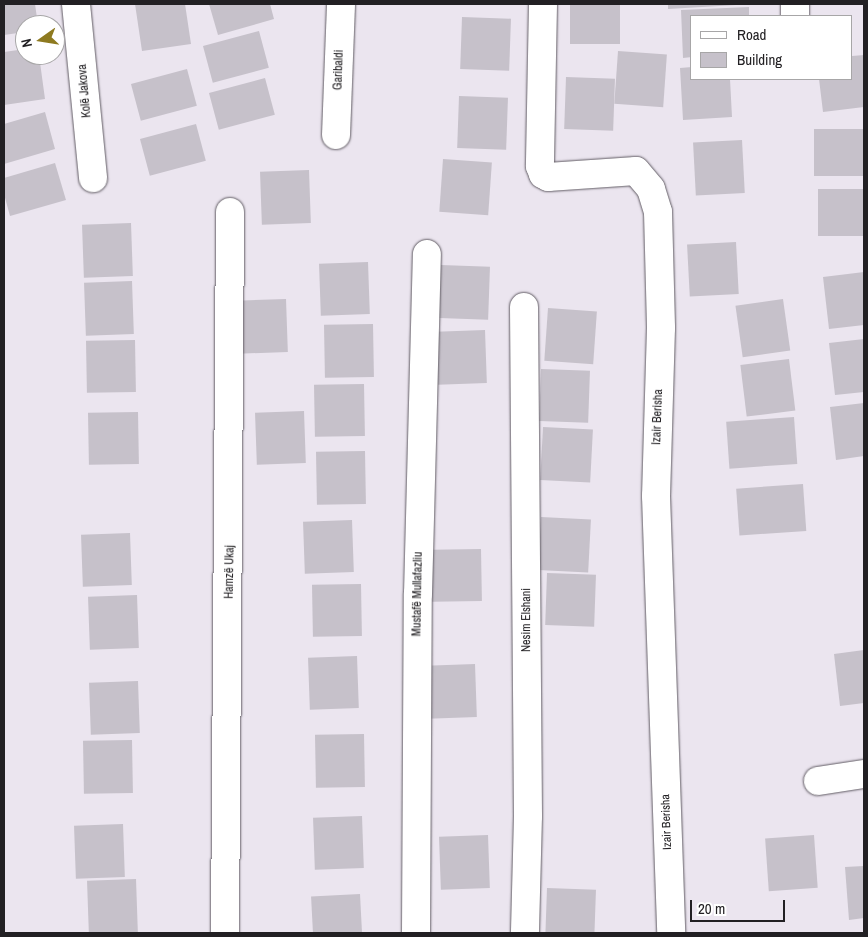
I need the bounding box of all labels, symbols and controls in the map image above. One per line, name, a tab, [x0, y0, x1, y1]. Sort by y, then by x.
north arrow	[15, 15, 65, 65]
legend	[690, 15, 853, 80]
text: Road	[737, 24, 766, 45]
text: N	[17, 37, 36, 49]
text: Building	[737, 49, 782, 70]
street label: Garibaldi	[331, 50, 347, 90]
street label: Kolë Jakova	[75, 64, 95, 118]
street label: Izair Berisha	[650, 389, 666, 445]
street label: Hamzë Ukaj	[222, 545, 238, 599]
street label: Mustafë Mullafazliu	[410, 551, 426, 637]
street label: Nesim Elshani	[520, 588, 534, 652]
street label: Izair Berisha	[659, 794, 675, 850]
scale bar	[693, 890, 788, 922]
text: 20 m	[698, 898, 725, 919]

